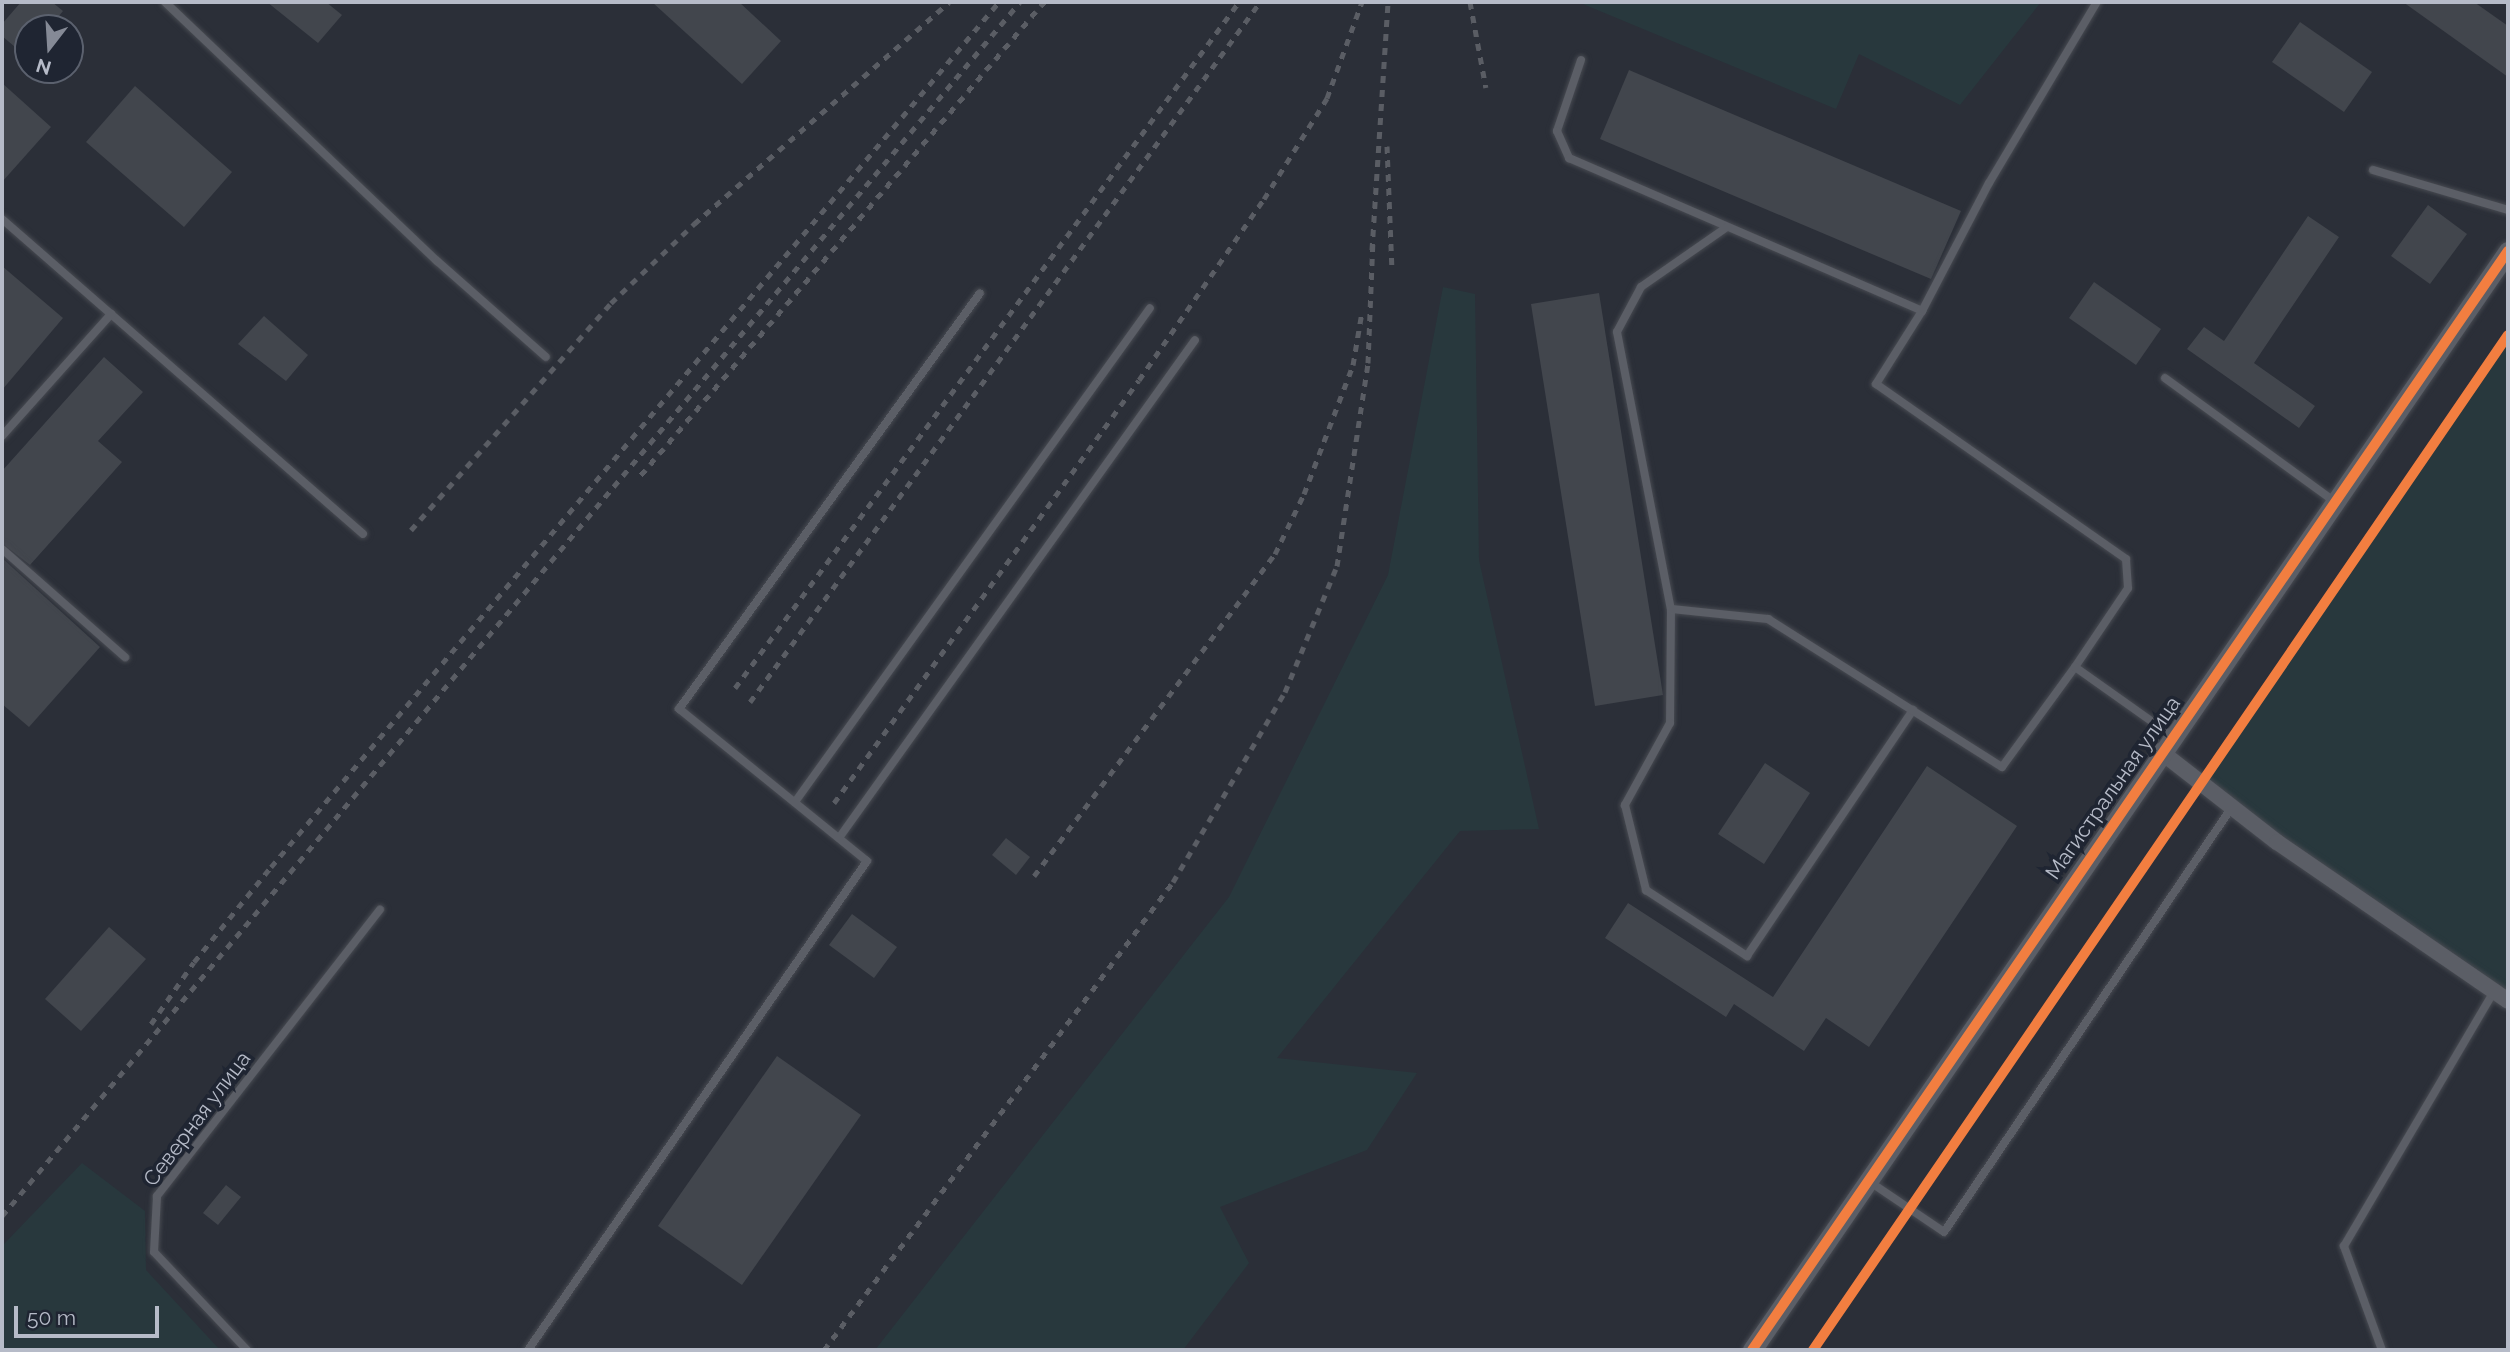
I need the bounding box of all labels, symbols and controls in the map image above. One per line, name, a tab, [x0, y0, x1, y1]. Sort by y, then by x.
north arrow	[14, 14, 84, 84]
text: N	[33, 55, 54, 80]
street label: Магистральная улица	[2040, 691, 2186, 885]
street label: Северная улица	[138, 1046, 256, 1192]
scale bar	[18, 1292, 163, 1336]
text: 50 m	[27, 1305, 76, 1330]

